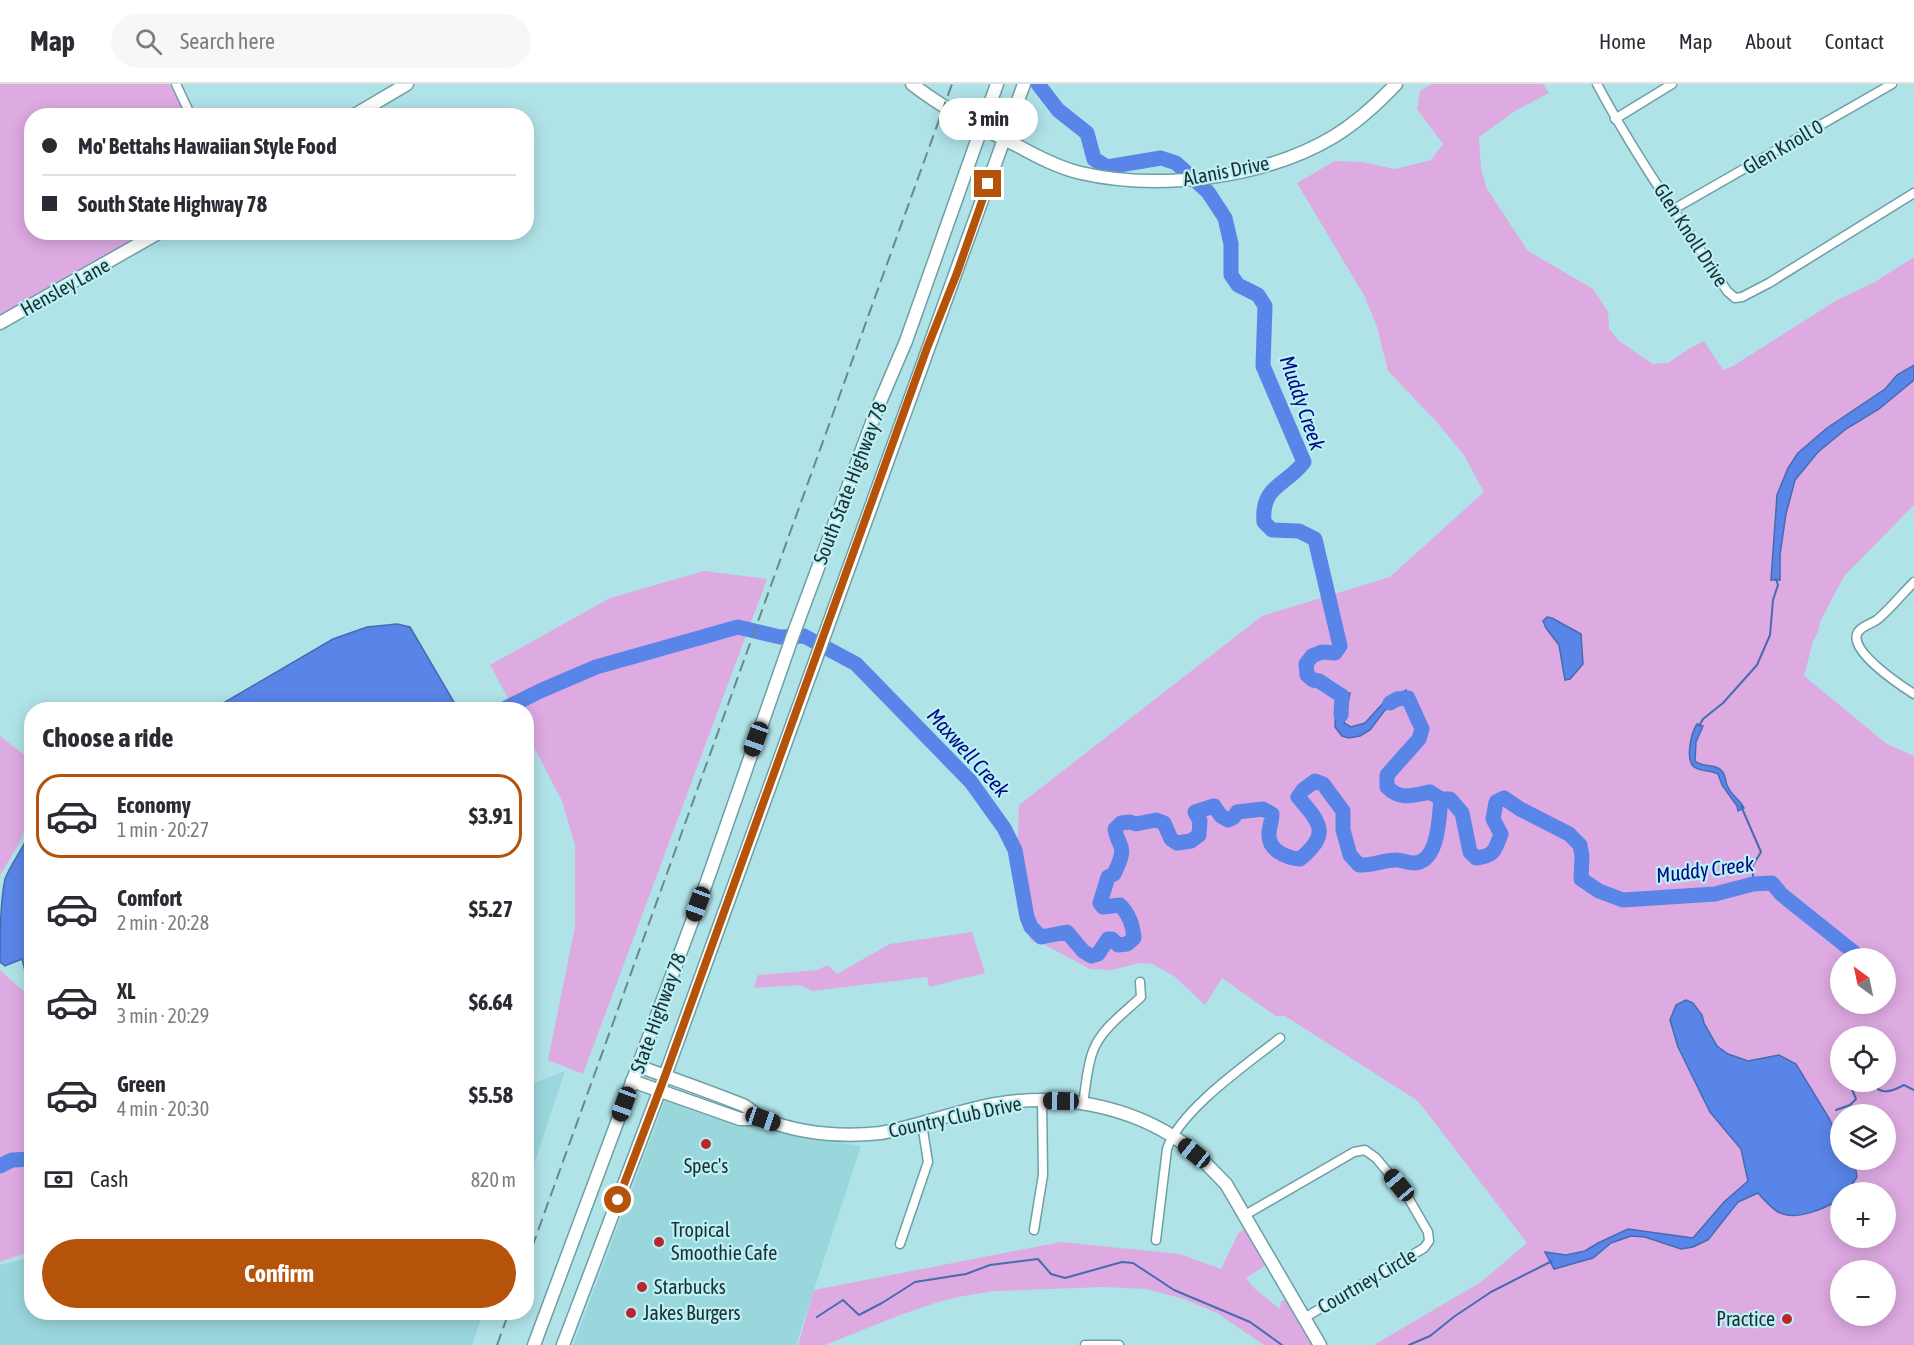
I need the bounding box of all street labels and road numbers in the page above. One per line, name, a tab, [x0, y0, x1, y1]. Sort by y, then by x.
street label: Glen Knoll 0	[1739, 114, 1827, 179]
street label: Alanis Drive	[1181, 151, 1271, 190]
street label: Glen Knoll Drive	[1650, 179, 1733, 291]
street label: Hensley Lane	[16, 253, 113, 320]
street label: South State Highway 78	[808, 398, 891, 567]
street label: State Highway 78	[625, 950, 690, 1076]
street label: Country Club Drive	[886, 1091, 1024, 1142]
street label: Courtney Circle	[1313, 1243, 1420, 1318]

